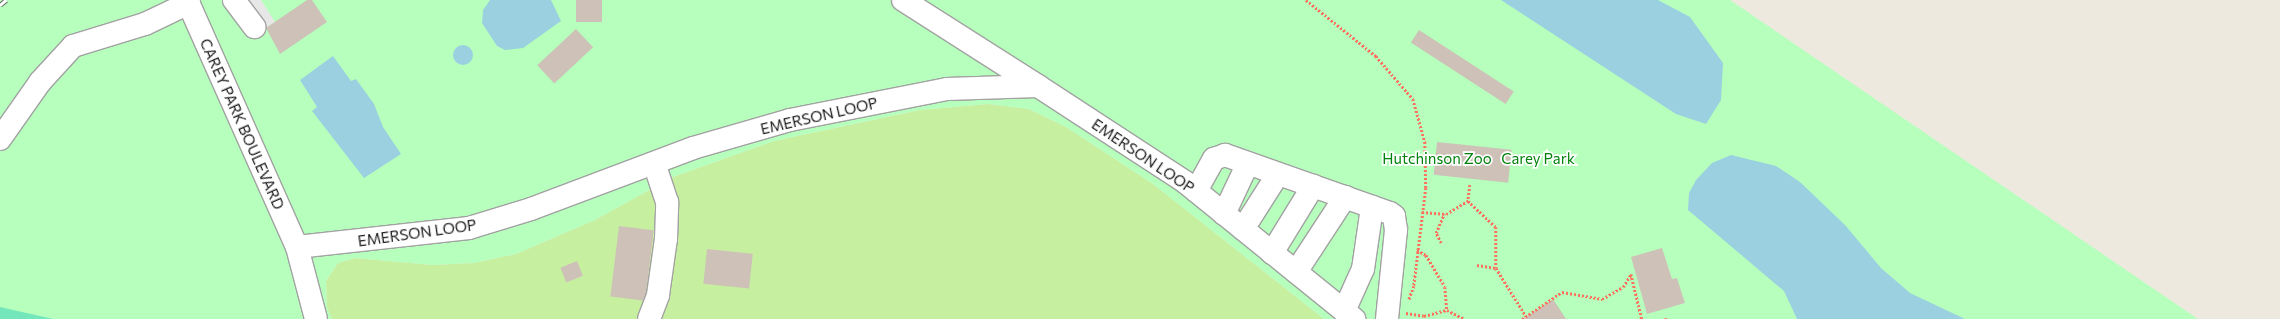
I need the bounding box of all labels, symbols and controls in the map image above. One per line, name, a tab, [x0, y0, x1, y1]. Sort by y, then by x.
street label: CAREY PARK BOULEVARD	[196, 36, 288, 212]
street label: EMERSON LOOP	[759, 94, 879, 138]
street label: EMERSON LOOP	[1088, 115, 1198, 197]
park label: Hutchinson Zoo	[1382, 150, 1492, 168]
park label: Carey Park	[1501, 150, 1575, 168]
street label: EMERSON LOOP	[356, 216, 478, 250]

